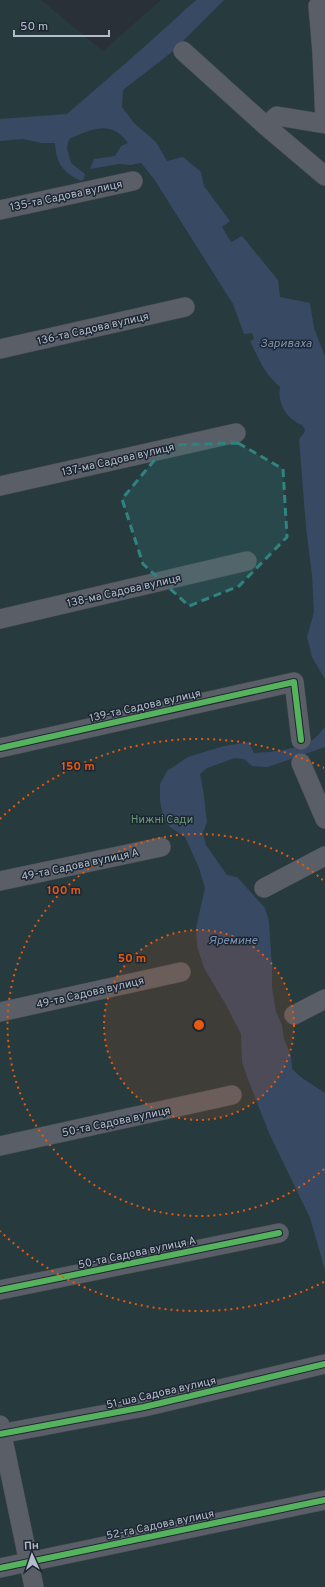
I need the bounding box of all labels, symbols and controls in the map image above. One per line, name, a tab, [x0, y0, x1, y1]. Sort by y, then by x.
scale bar	[14, 12, 109, 38]
text: 50 m	[20, 19, 48, 35]
street label: 135-та Садова вулиця	[9, 177, 124, 215]
street label: 136-та Садова вулиця	[36, 309, 150, 349]
water label: Зариваха	[260, 336, 313, 352]
street label: 137-ма Садова вулиця	[61, 440, 176, 480]
street label: 138-ма Садова вулиця	[66, 571, 183, 611]
street label: 139-та Садова вулиця	[88, 686, 202, 726]
text: 150 m	[61, 759, 95, 775]
park label: Нижні Сади	[131, 813, 193, 827]
street label: 49-та Садова вулиця А	[20, 846, 140, 884]
text: 100 m	[47, 883, 81, 899]
water label: Яремине	[209, 933, 258, 949]
text: 50 m	[118, 951, 146, 967]
street label: 49-та Садова вулиця	[35, 974, 145, 1012]
centre of rings	[192, 1018, 206, 1032]
street label: 50-та Садова вулиця	[61, 1104, 172, 1140]
street label: 50-та Садова вулиця А	[77, 1234, 197, 1272]
street label: 51-ша Садова вулиця	[105, 1374, 217, 1412]
street label: 52-га Садова вулиця	[105, 1507, 215, 1543]
north arrow	[12, 1535, 52, 1575]
text: Пн	[24, 1539, 39, 1553]

